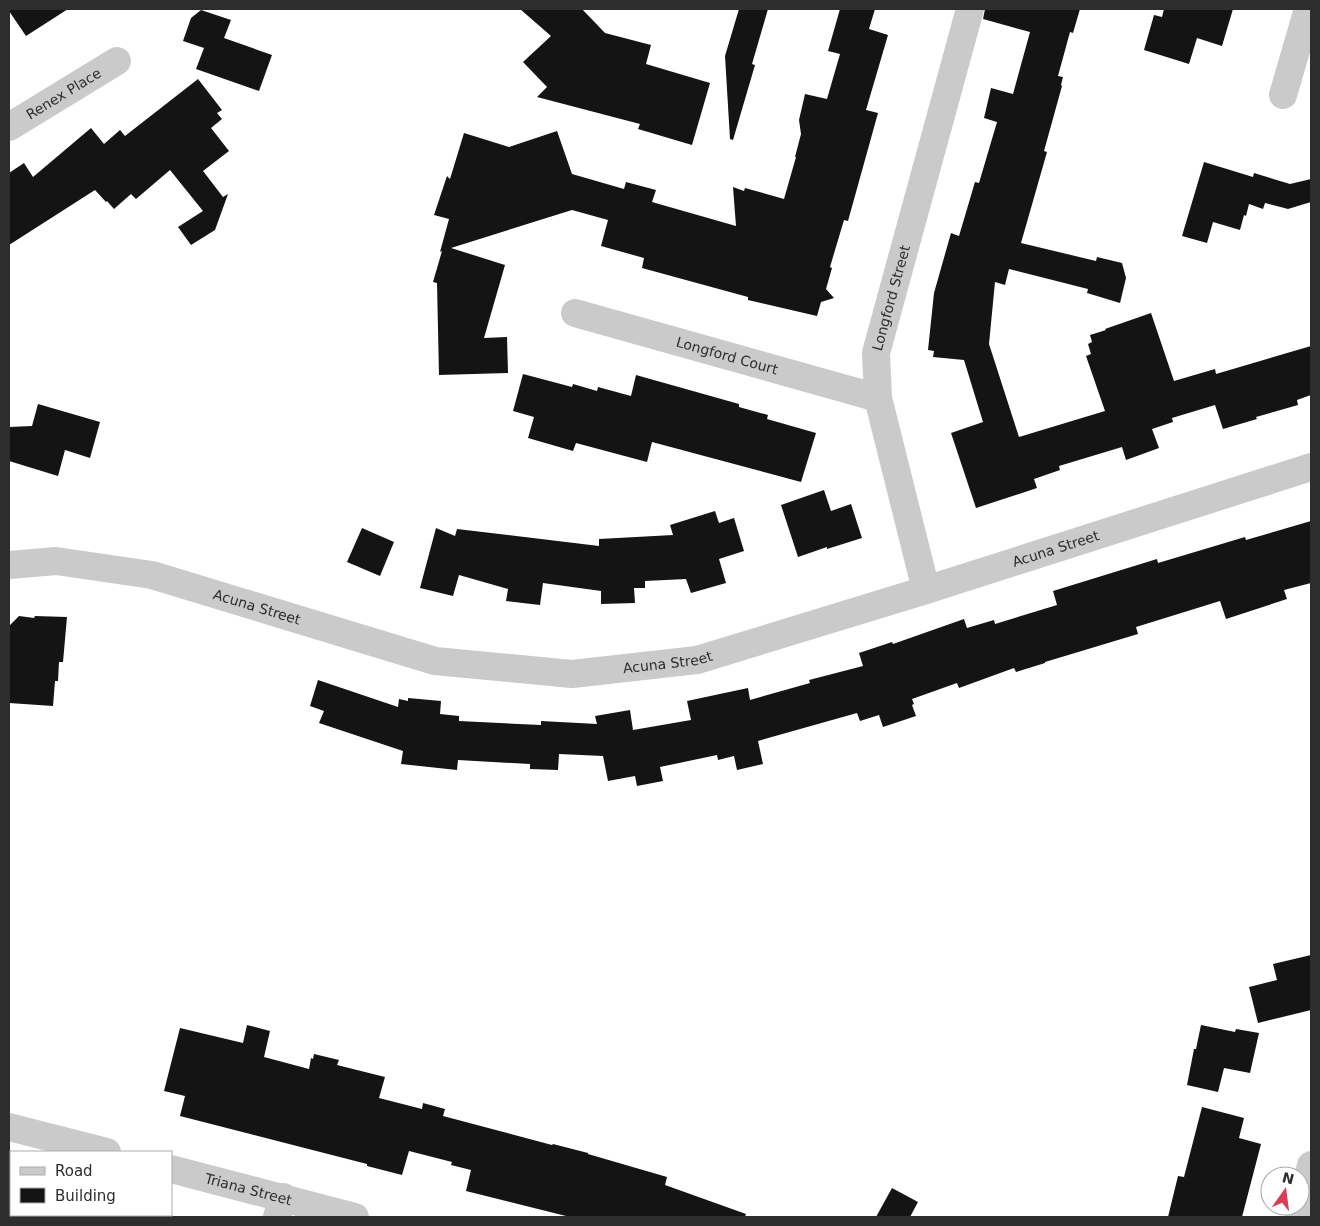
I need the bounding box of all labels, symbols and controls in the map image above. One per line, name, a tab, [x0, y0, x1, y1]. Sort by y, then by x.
street label: Renex Place	[23, 65, 104, 123]
street label: Longford Street	[869, 243, 913, 353]
street label: Longford Court	[675, 334, 780, 378]
street label: Acuna Street	[1010, 527, 1102, 570]
street label: Acuna Street	[211, 586, 303, 628]
street label: Acuna Street	[622, 648, 715, 676]
legend	[10, 1151, 172, 1216]
text: Road	[55, 1162, 93, 1180]
north arrow	[1260, 1166, 1310, 1216]
text: N	[1281, 1169, 1296, 1188]
street label: Triana Street	[202, 1170, 294, 1208]
text: Building	[55, 1187, 116, 1205]

